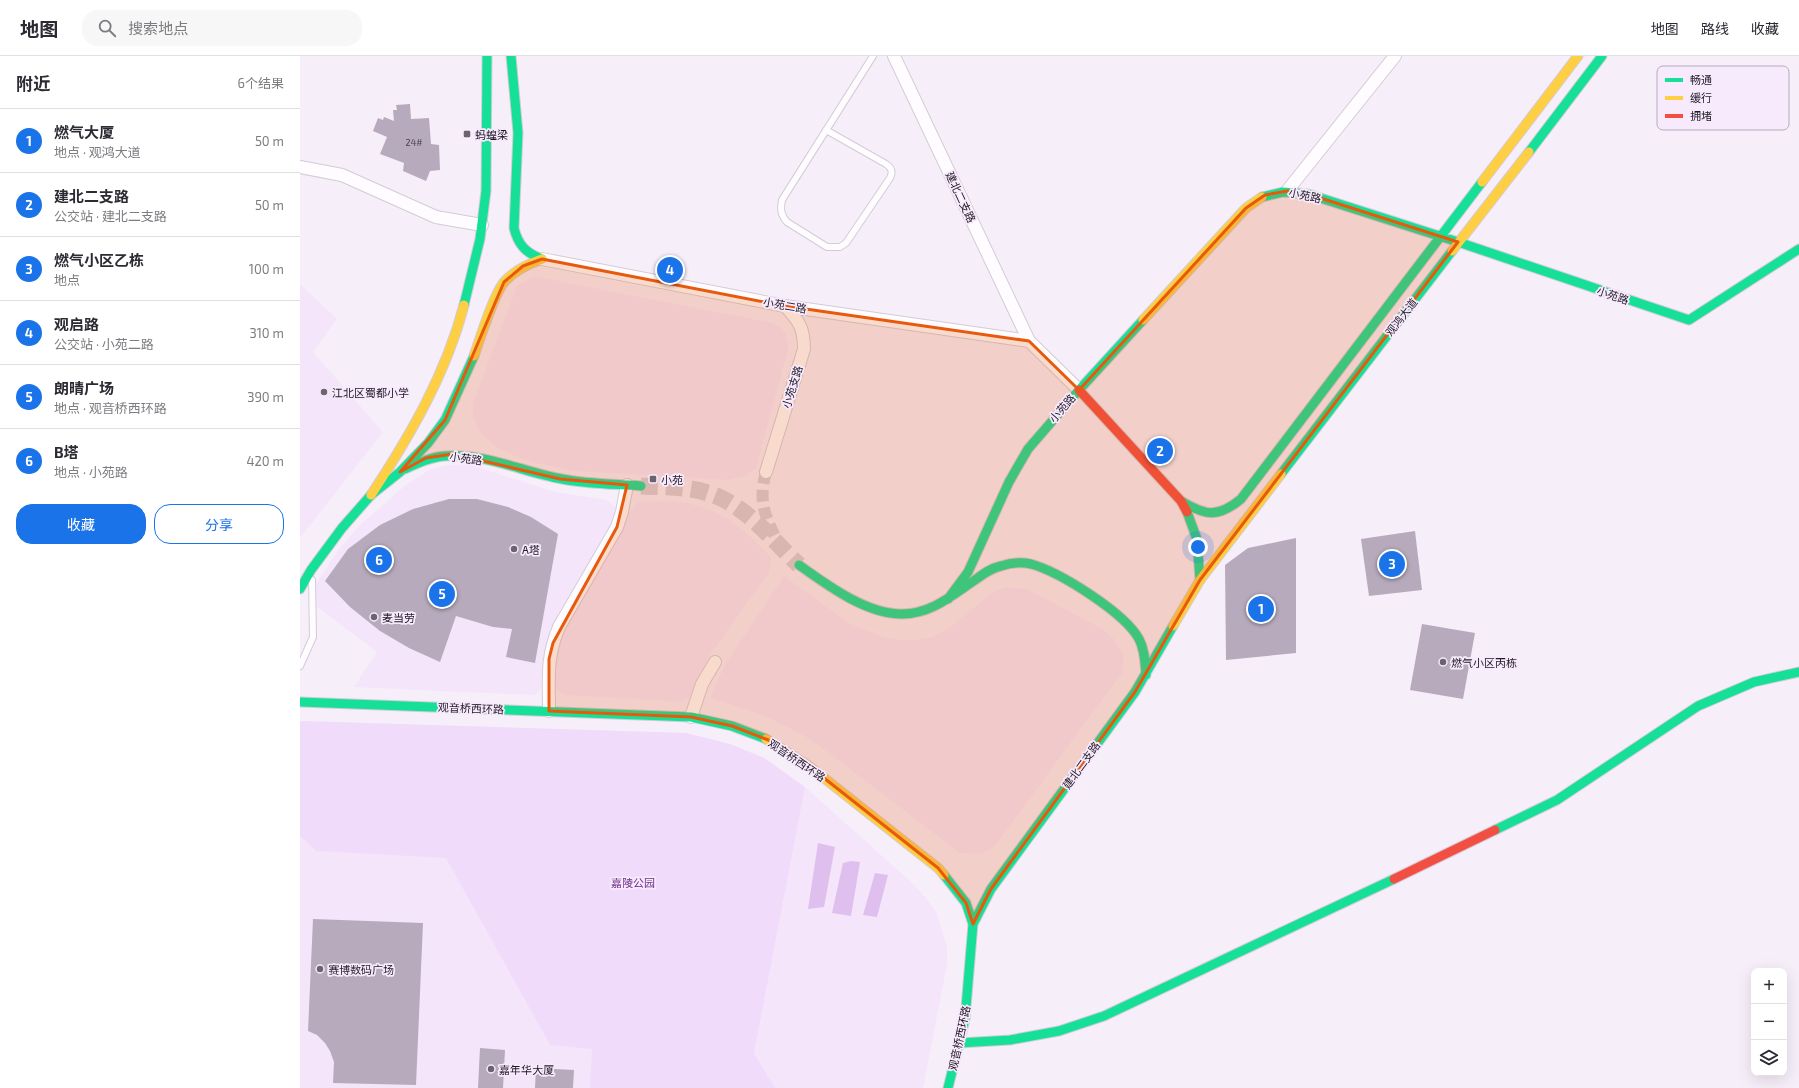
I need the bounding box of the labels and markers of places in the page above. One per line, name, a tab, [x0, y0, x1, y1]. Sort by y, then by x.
place label: 蚂蝗梁	[475, 128, 508, 141]
marker: 蚂蝗梁	[462, 129, 472, 139]
pin: 4	[657, 255, 683, 285]
place label: 江北区蜀都小学	[332, 386, 409, 399]
marker: 江北区蜀都小学	[319, 387, 329, 397]
pin: 2	[1147, 436, 1173, 466]
place label: 小苑	[661, 473, 683, 486]
marker: 小苑	[648, 474, 658, 484]
place label: A塔	[522, 543, 540, 556]
marker: A塔	[509, 544, 519, 554]
pin: 6	[366, 545, 392, 575]
pin: 3	[1379, 549, 1405, 579]
pin: 5	[429, 579, 455, 609]
pin: 1	[1248, 594, 1274, 624]
place label: 麦当劳	[382, 611, 415, 624]
marker: 麦当劳	[369, 612, 379, 622]
place label: 燃气小区丙栋	[1451, 656, 1517, 669]
marker: 燃气小区丙栋	[1438, 657, 1448, 667]
place label: 赛博数码广场	[328, 963, 394, 976]
marker: 赛博数码广场	[315, 964, 325, 974]
place label: 嘉年华大厦	[499, 1063, 554, 1076]
marker: 嘉年华大厦	[486, 1064, 496, 1074]

